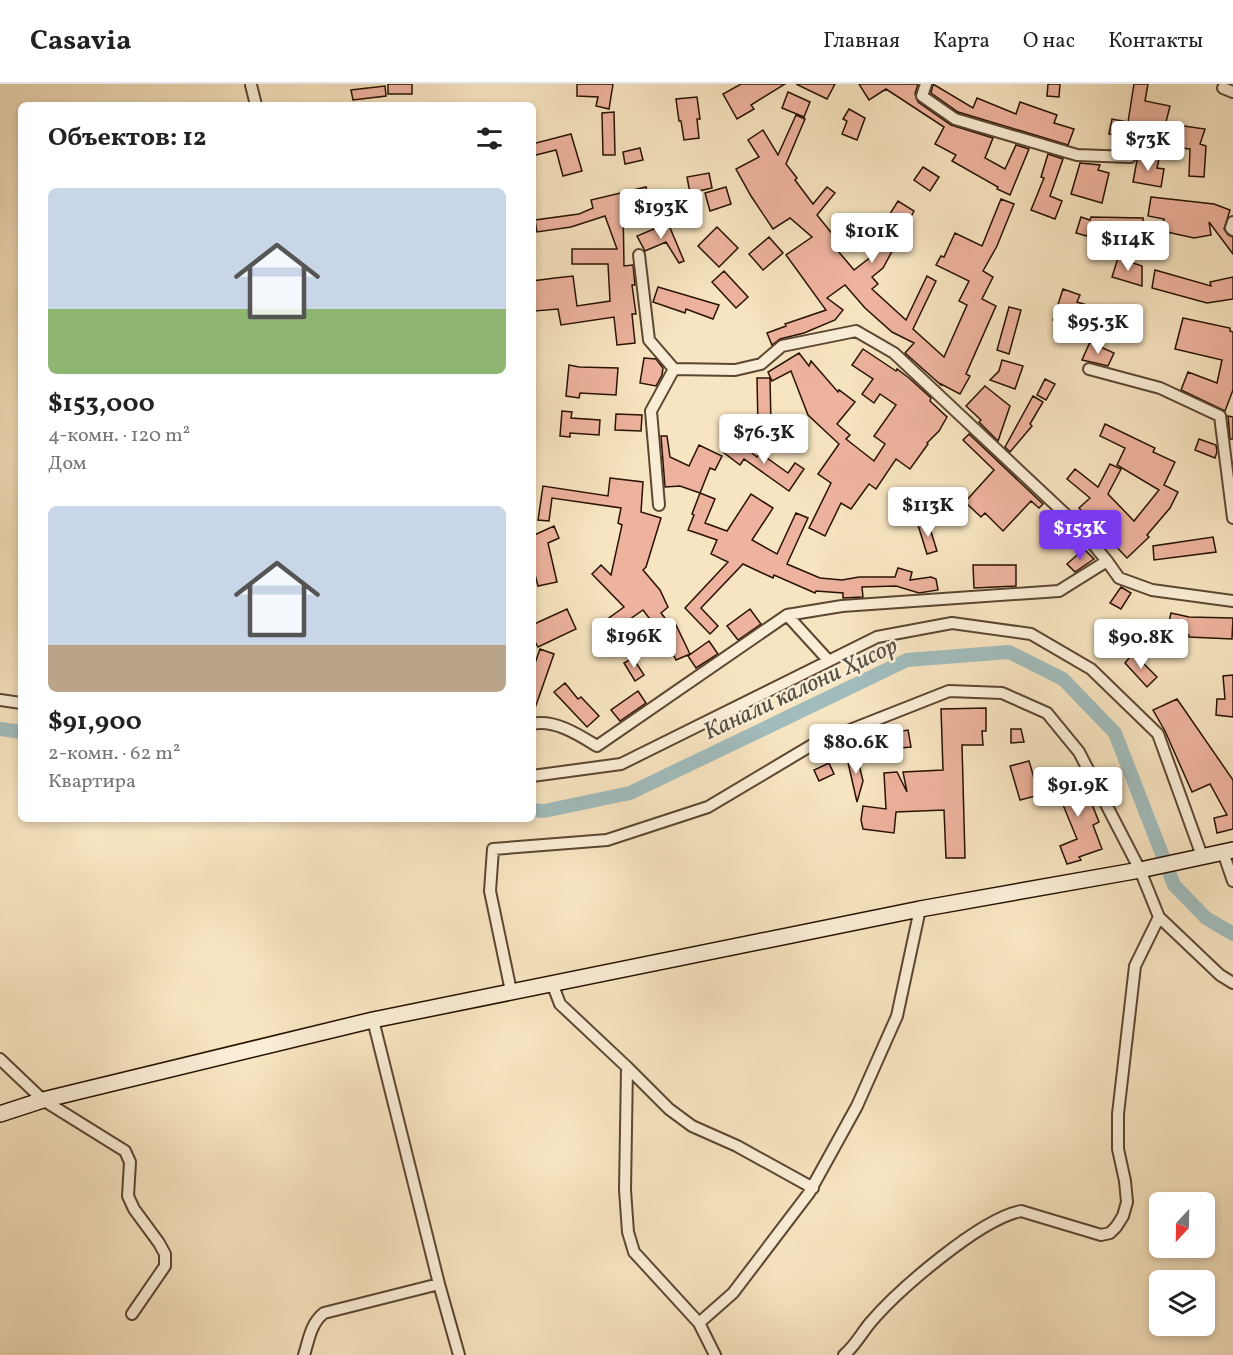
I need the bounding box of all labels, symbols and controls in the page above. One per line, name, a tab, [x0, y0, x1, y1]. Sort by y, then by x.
text: Casavia	[30, 22, 131, 61]
text: Главная	[823, 27, 900, 56]
text: Карта	[933, 27, 990, 56]
text: О нас	[1023, 27, 1075, 56]
text: Контакты	[1108, 27, 1203, 56]
text: Объектов: 12	[48, 120, 206, 156]
pin: $73K	[1112, 121, 1184, 172]
icon: filters	[473, 122, 506, 155]
text: $73K	[1125, 126, 1171, 154]
pin: $193K	[619, 189, 703, 240]
text: $193K	[634, 194, 688, 222]
pin: $101K	[830, 213, 914, 264]
text: $101K	[845, 218, 899, 246]
pin: $114K	[1086, 221, 1170, 272]
text: $114K	[1101, 226, 1155, 254]
icon: home	[223, 227, 331, 335]
pin: $95.3K	[1049, 304, 1147, 355]
text: $95.3K	[1067, 309, 1129, 337]
text: $153,000	[48, 386, 155, 422]
pin: $76.3K	[715, 414, 813, 465]
text: $76.3K	[733, 419, 795, 447]
text: 4-комн. · 120 m²	[48, 422, 190, 450]
text: Дом	[48, 450, 87, 478]
pin: $113K	[886, 487, 970, 538]
text: $113K	[902, 492, 954, 520]
pin: $153K	[1038, 510, 1122, 561]
text: $153K	[1053, 515, 1107, 543]
icon: home	[223, 545, 331, 653]
pin: $196K	[592, 618, 676, 669]
pin: $90.8K	[1092, 619, 1190, 670]
text: $196K	[606, 623, 662, 651]
text: $90.8K	[1108, 624, 1174, 652]
water label: Канали калони Ҳисор	[698, 630, 904, 750]
text: $91,900	[48, 704, 142, 740]
pin: $80.6K	[807, 724, 905, 775]
text: $80.6K	[823, 729, 889, 757]
text: 2-комн. · 62 m²	[48, 740, 180, 768]
pin: $91.9K	[1029, 767, 1127, 818]
text: Квартира	[48, 768, 136, 796]
text: $91.9K	[1047, 772, 1109, 800]
north arrow	[1149, 1192, 1215, 1258]
map controls	[1149, 1192, 1215, 1336]
button: layers	[1149, 1270, 1215, 1336]

